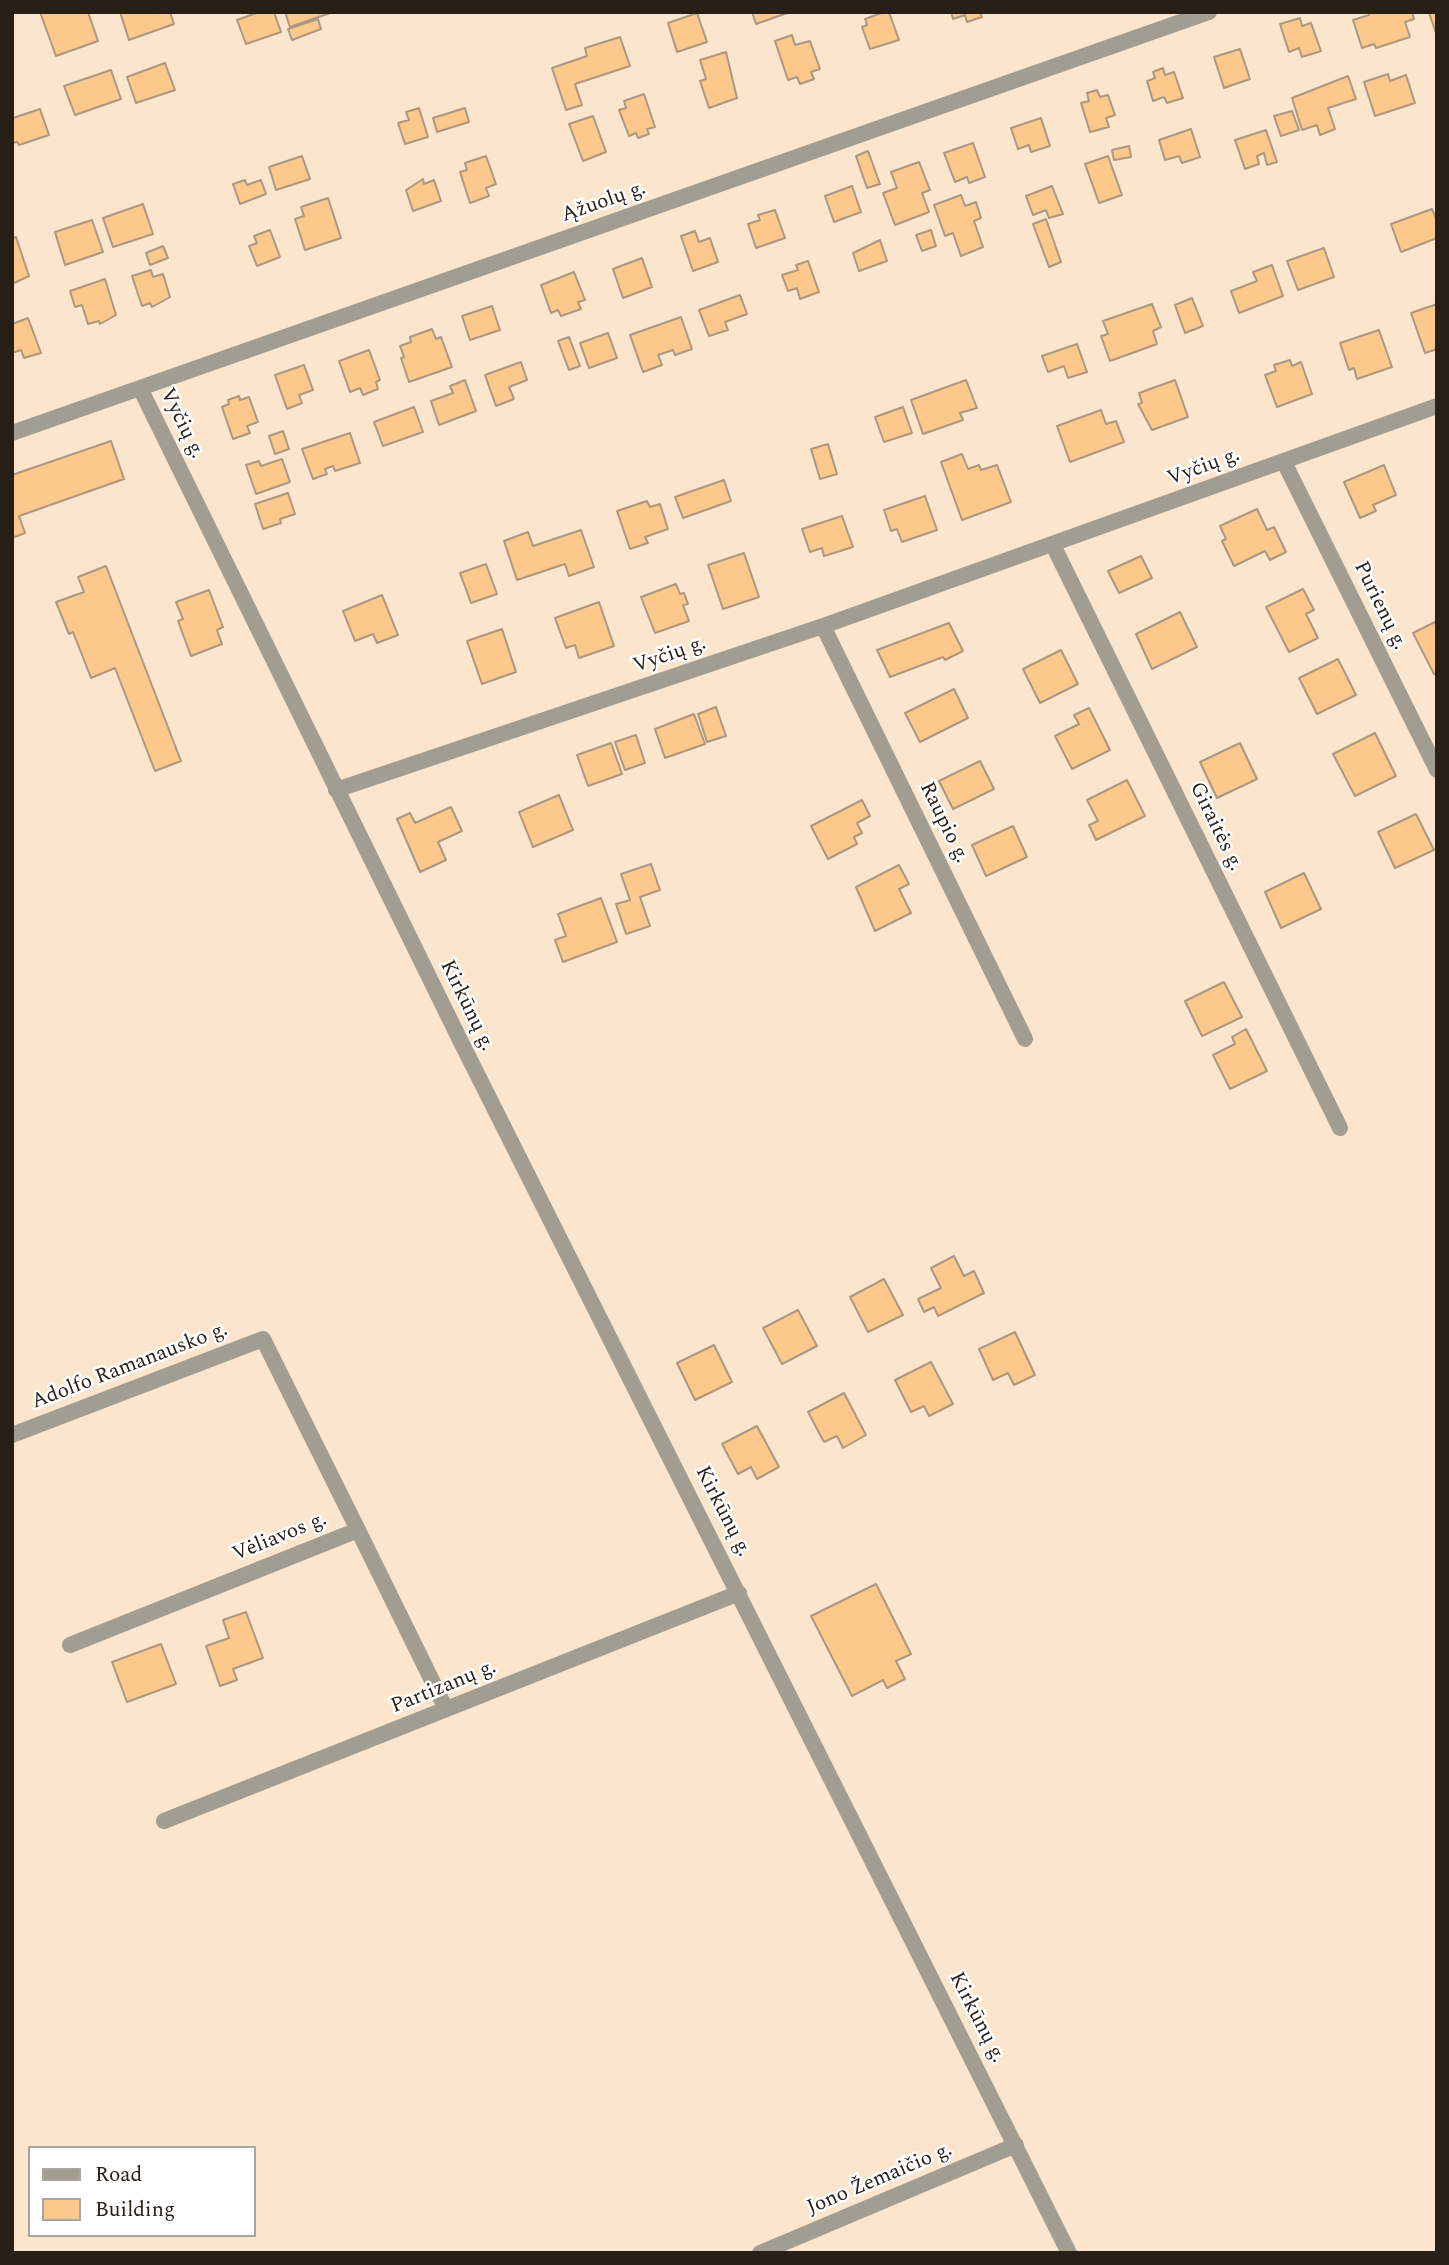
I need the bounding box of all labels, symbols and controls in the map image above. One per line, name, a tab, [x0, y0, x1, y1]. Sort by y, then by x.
street label: Ąžuolų g.	[558, 177, 650, 229]
street label: Vyčių g.	[153, 385, 209, 463]
street label: Vyčių g.	[1164, 443, 1244, 493]
street label: Purienų g.	[1347, 558, 1411, 654]
street label: Vyčių g.	[630, 632, 710, 680]
street label: Raupio g.	[913, 778, 973, 868]
street label: Giraitės g.	[1183, 778, 1247, 876]
street label: Kirkūnų g.	[433, 956, 499, 1056]
street label: Adolfo Ramanausko g.	[28, 1318, 232, 1416]
street label: Kirkūnų g.	[688, 1463, 756, 1561]
street label: Vėliavos g.	[229, 1508, 331, 1568]
street label: Partizanų g.	[388, 1656, 500, 1720]
street label: Kirkūnų g.	[942, 1969, 1010, 2067]
street label: Jono Žemaičio g.	[804, 2138, 956, 2222]
legend	[28, 2146, 256, 2237]
text: Road	[95, 2159, 142, 2191]
text: Building	[95, 2194, 175, 2226]

